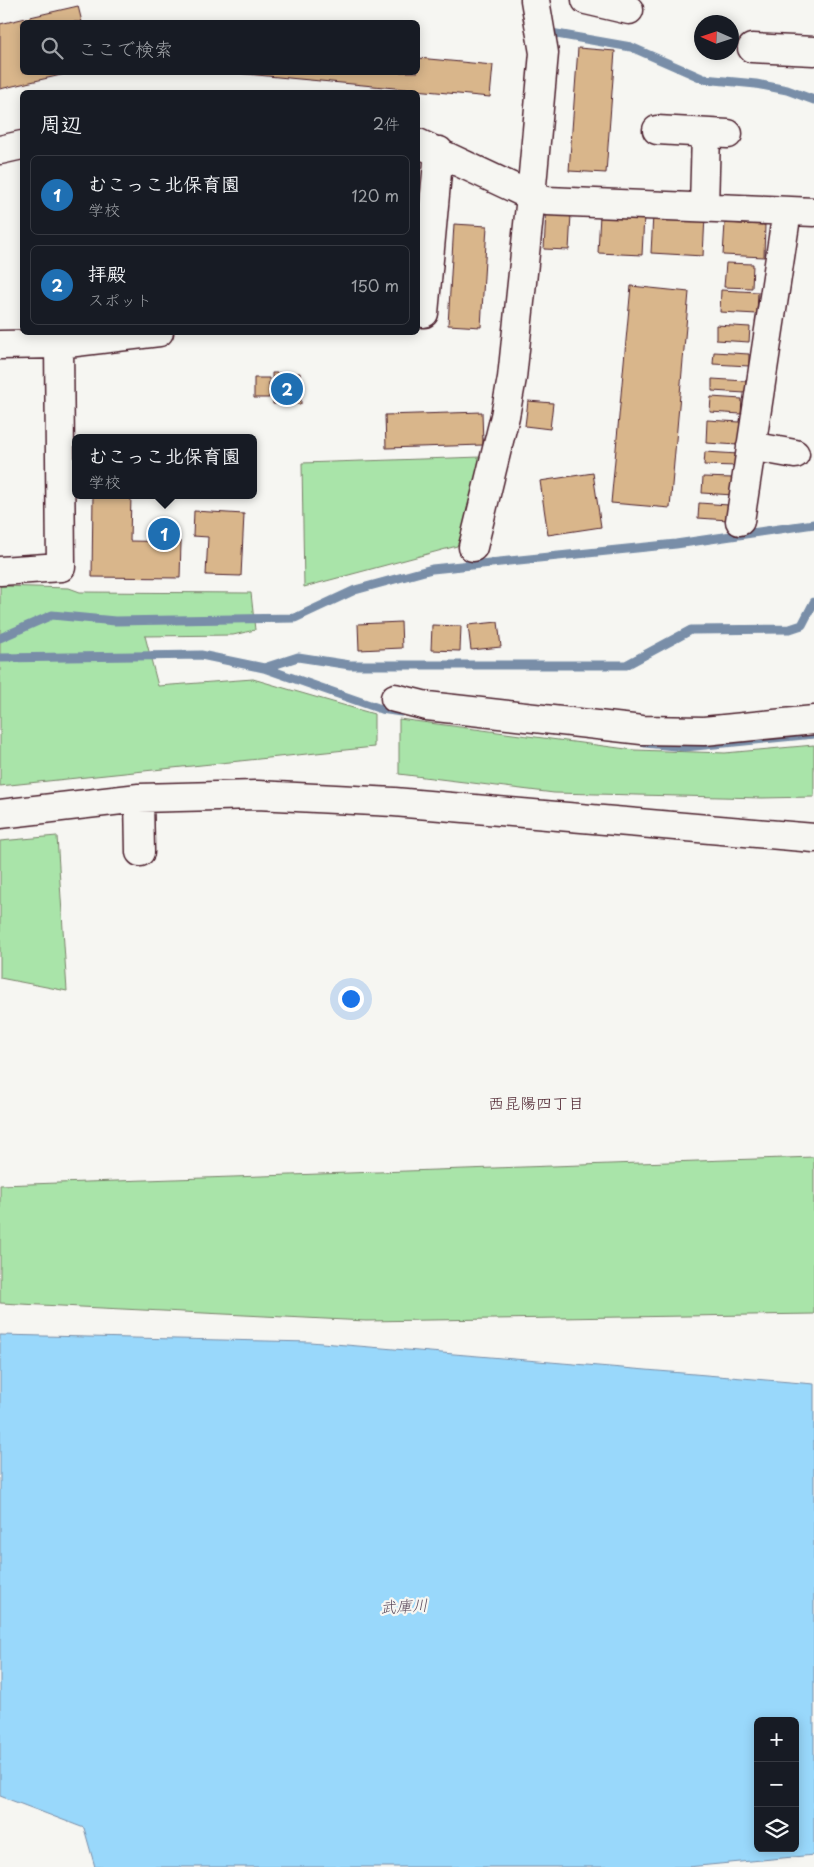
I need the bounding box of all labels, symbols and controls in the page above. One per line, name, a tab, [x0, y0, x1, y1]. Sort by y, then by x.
north arrow	[694, 15, 739, 60]
search box	[20, 20, 420, 75]
icon: search	[38, 34, 66, 62]
text: ここで検索	[78, 34, 173, 62]
text: 周辺	[40, 107, 82, 139]
text: 2件	[373, 111, 400, 135]
text: むこっこ北保育園	[88, 169, 240, 197]
text: 1	[53, 183, 61, 207]
text: 120 m	[352, 183, 399, 207]
text: 学校	[88, 197, 120, 221]
text: 拝殿	[88, 259, 126, 287]
text: 2	[51, 273, 63, 297]
text: 150 m	[351, 273, 399, 297]
text: スポット	[88, 287, 152, 311]
pin: 2	[271, 370, 303, 408]
popup	[72, 434, 257, 499]
text: むこっこ北保育園	[88, 441, 241, 469]
text: 学校	[88, 469, 121, 493]
pin: 1	[148, 515, 180, 553]
your location	[338, 986, 364, 1012]
district label: 西昆陽四丁目	[488, 1090, 584, 1114]
water label: 武庫川	[379, 1592, 429, 1618]
map controls	[754, 1717, 799, 1852]
button: +	[754, 1717, 799, 1762]
button: −	[754, 1762, 799, 1807]
button: layers	[754, 1807, 799, 1852]

